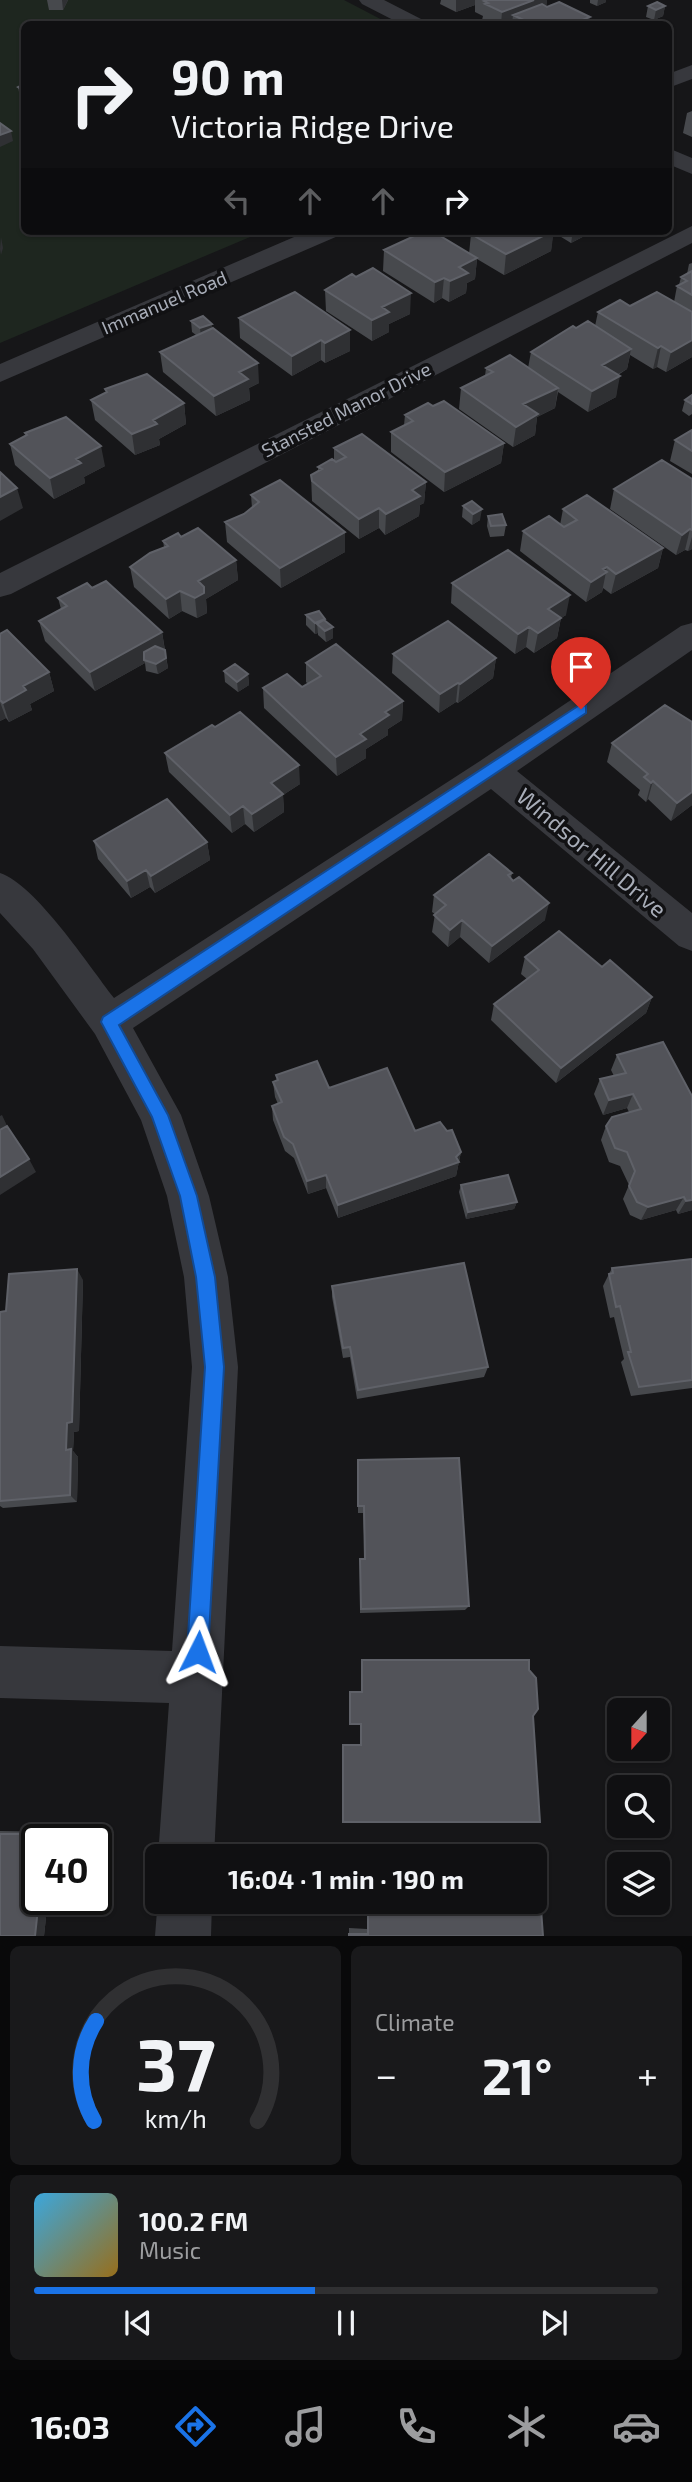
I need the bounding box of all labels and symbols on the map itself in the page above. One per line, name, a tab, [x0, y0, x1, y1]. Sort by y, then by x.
street label: Immanuel Road	[98, 265, 230, 339]
street label: Stansted Manor Drive	[257, 356, 435, 462]
pin	[551, 637, 611, 709]
street label: Windsor Hill Drive	[512, 781, 672, 923]
position arrow	[161, 1615, 235, 1689]
north arrow	[607, 1698, 670, 1760]
speed limit sign: 40	[21, 1824, 112, 1915]

